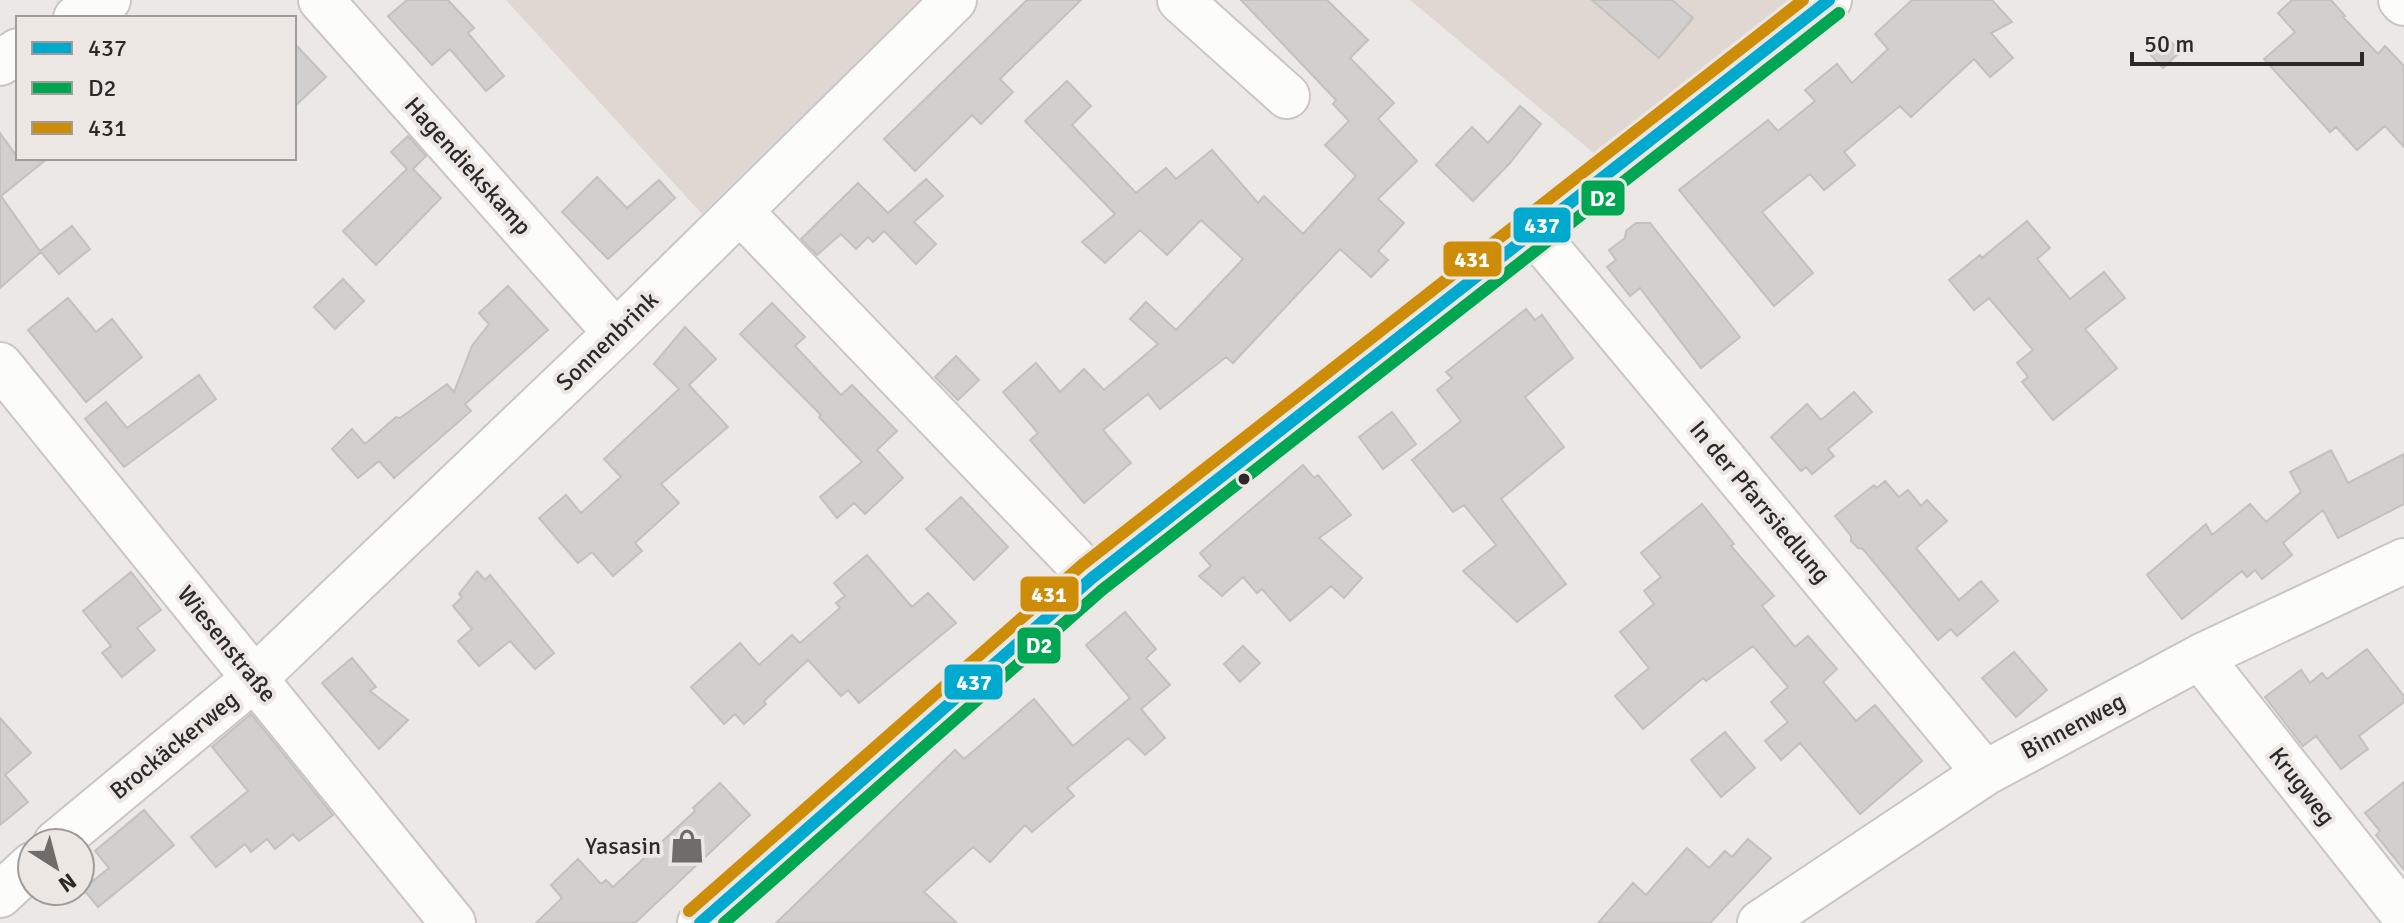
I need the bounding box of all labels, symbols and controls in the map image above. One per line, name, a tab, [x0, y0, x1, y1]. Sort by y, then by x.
legend	[16, 16, 296, 160]
scale bar	[2132, 16, 2362, 66]
text: 50 m	[2144, 29, 2194, 59]
text: 437	[88, 33, 127, 63]
text: D2	[88, 73, 117, 103]
street label: Hagendiekskamp	[398, 91, 538, 241]
text: 431	[88, 113, 127, 143]
line badge: D2	[1580, 179, 1626, 217]
text: D2	[1590, 185, 1616, 212]
line badge: 437	[1512, 206, 1572, 244]
text: 437	[1524, 212, 1560, 239]
line badge: 431	[1442, 240, 1503, 278]
text: 431	[1454, 246, 1490, 273]
street label: Sonnenbrink	[550, 285, 664, 397]
street label: In der Pfarrsiedlung	[1683, 414, 1837, 590]
unlabelled marker	[1236, 471, 1252, 487]
line badge: 431	[1019, 575, 1080, 613]
street label: Wiesenstraße	[171, 580, 283, 708]
text: 431	[1031, 581, 1067, 608]
line badge: D2	[1016, 626, 1062, 665]
text: D2	[1026, 632, 1052, 659]
line badge: 437	[943, 663, 1004, 701]
text: 437	[956, 669, 992, 696]
street label: Brockäckerweg	[104, 684, 244, 806]
street label: Binnenweg	[2016, 686, 2130, 766]
street label: Krugweg	[2262, 741, 2342, 831]
north arrow	[16, 827, 96, 907]
shop icon: Yasasin	[668, 827, 706, 865]
place label: Yasasin	[585, 831, 661, 861]
text: N	[53, 867, 82, 898]

